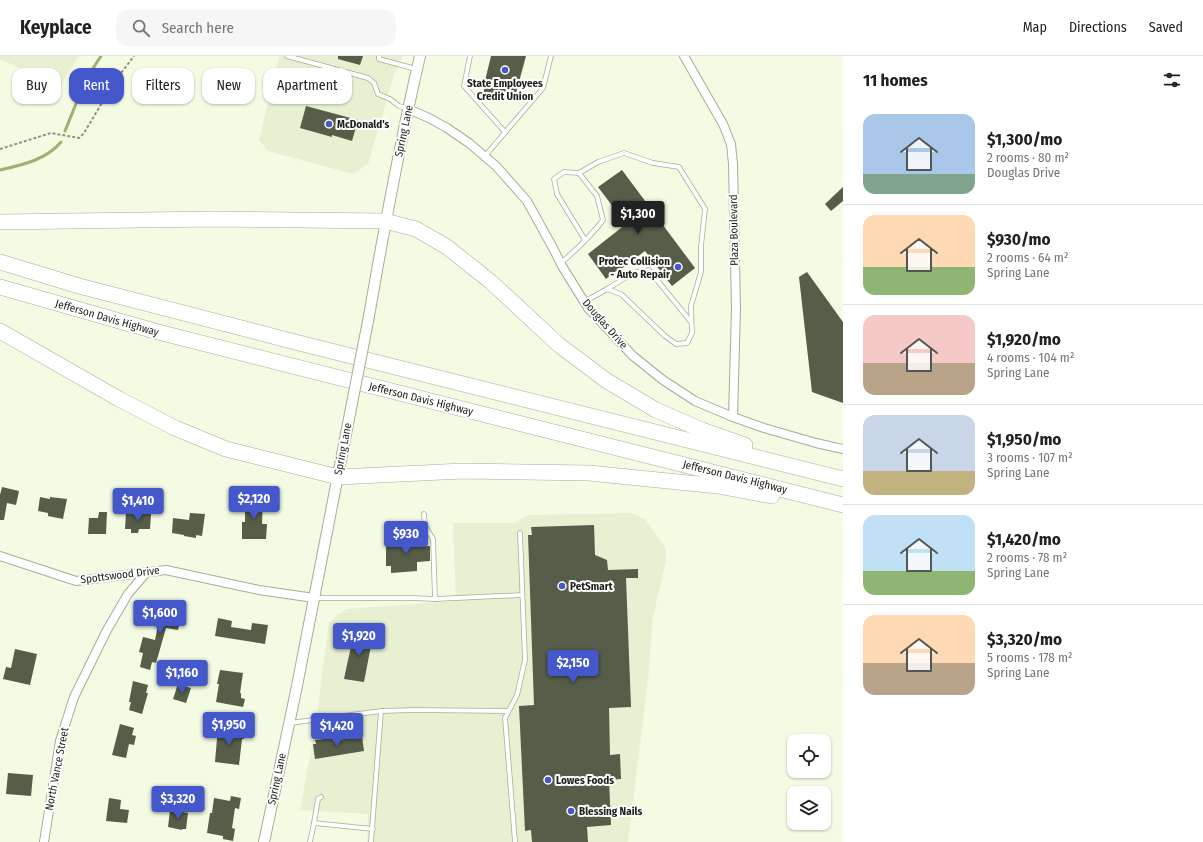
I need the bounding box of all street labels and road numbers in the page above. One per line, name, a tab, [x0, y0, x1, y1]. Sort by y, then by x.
street label: Spring Lane	[392, 104, 416, 158]
street label: Plaza Boulevard	[727, 194, 741, 266]
street label: Douglas Drive	[580, 296, 630, 352]
street label: Jefferson Davis Highway	[54, 297, 160, 339]
street label: Jefferson Davis Highway	[367, 380, 475, 418]
street label: Spring Lane	[332, 422, 354, 476]
street label: Jefferson Davis Highway	[681, 458, 789, 496]
street label: Spottswood Drive	[80, 564, 160, 586]
street label: North Vance Street	[43, 726, 71, 812]
street label: Spring Lane	[265, 752, 289, 806]

